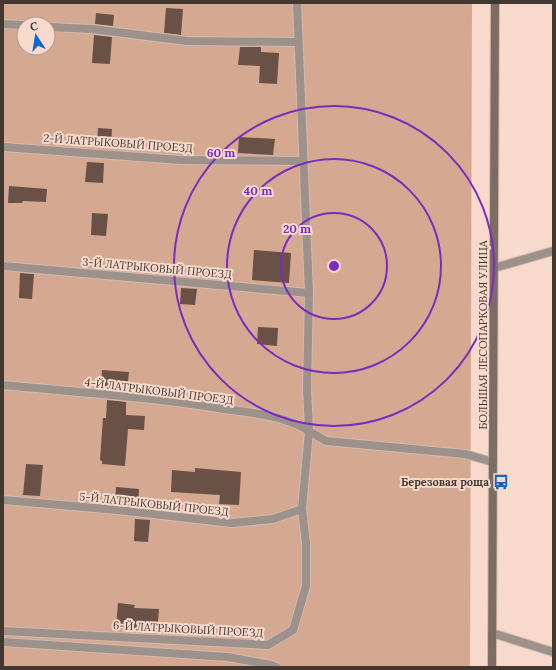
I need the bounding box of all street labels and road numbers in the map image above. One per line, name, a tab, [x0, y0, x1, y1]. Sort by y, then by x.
street label: 2-Й ЛАТРЫКОВЫЙ ПРОЕЗД	[43, 131, 193, 155]
street label: БОЛЬШАЯ ЛЕСОПАРКОВАЯ УЛИЦА	[476, 239, 490, 430]
street label: 3-Й ЛАТРЫКОВЫЙ ПРОЕЗД	[82, 254, 233, 282]
street label: 4-Й ЛАТРЫКОВЫЙ ПРОЕЗД	[84, 375, 235, 407]
street label: 5-Й ЛАТРЫКОВЫЙ ПРОЕЗД	[79, 489, 230, 519]
street label: 6-Й ЛАТРЫКОВЫЙ ПРОЕЗД	[113, 618, 264, 640]

